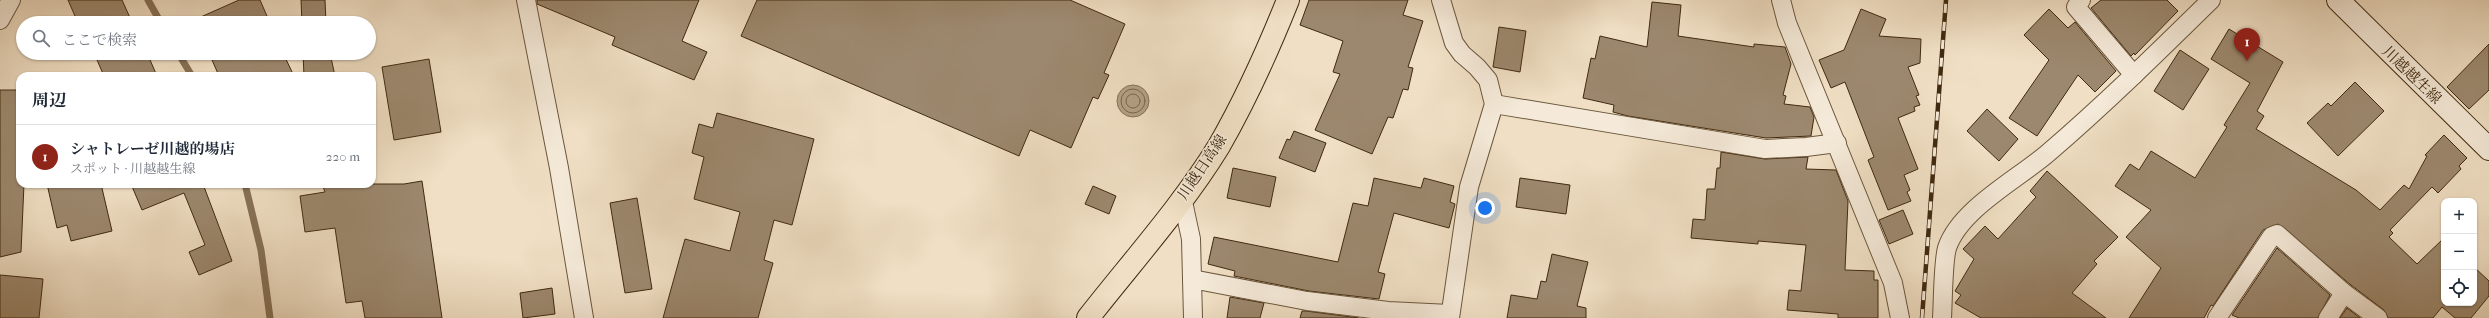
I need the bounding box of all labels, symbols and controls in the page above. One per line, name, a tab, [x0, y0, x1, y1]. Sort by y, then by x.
search box	[16, 16, 376, 60]
icon: search	[30, 27, 52, 49]
pin: 1	[2234, 28, 2260, 61]
text: ここで検索	[62, 31, 137, 49]
street label: 川越越生線	[2379, 42, 2445, 108]
text: 周辺	[32, 90, 66, 110]
street label: 川越日高線	[1174, 131, 1230, 203]
text: シャトレーゼ川越的場店	[70, 140, 234, 158]
text: 1	[43, 149, 47, 164]
text: 220 m	[326, 149, 360, 164]
text: スポット · 川越越生線	[70, 161, 195, 176]
your location	[1475, 198, 1495, 218]
map controls	[2441, 198, 2477, 306]
button: +	[2441, 198, 2477, 234]
button: −	[2441, 234, 2477, 270]
button: locate	[2441, 270, 2477, 306]

